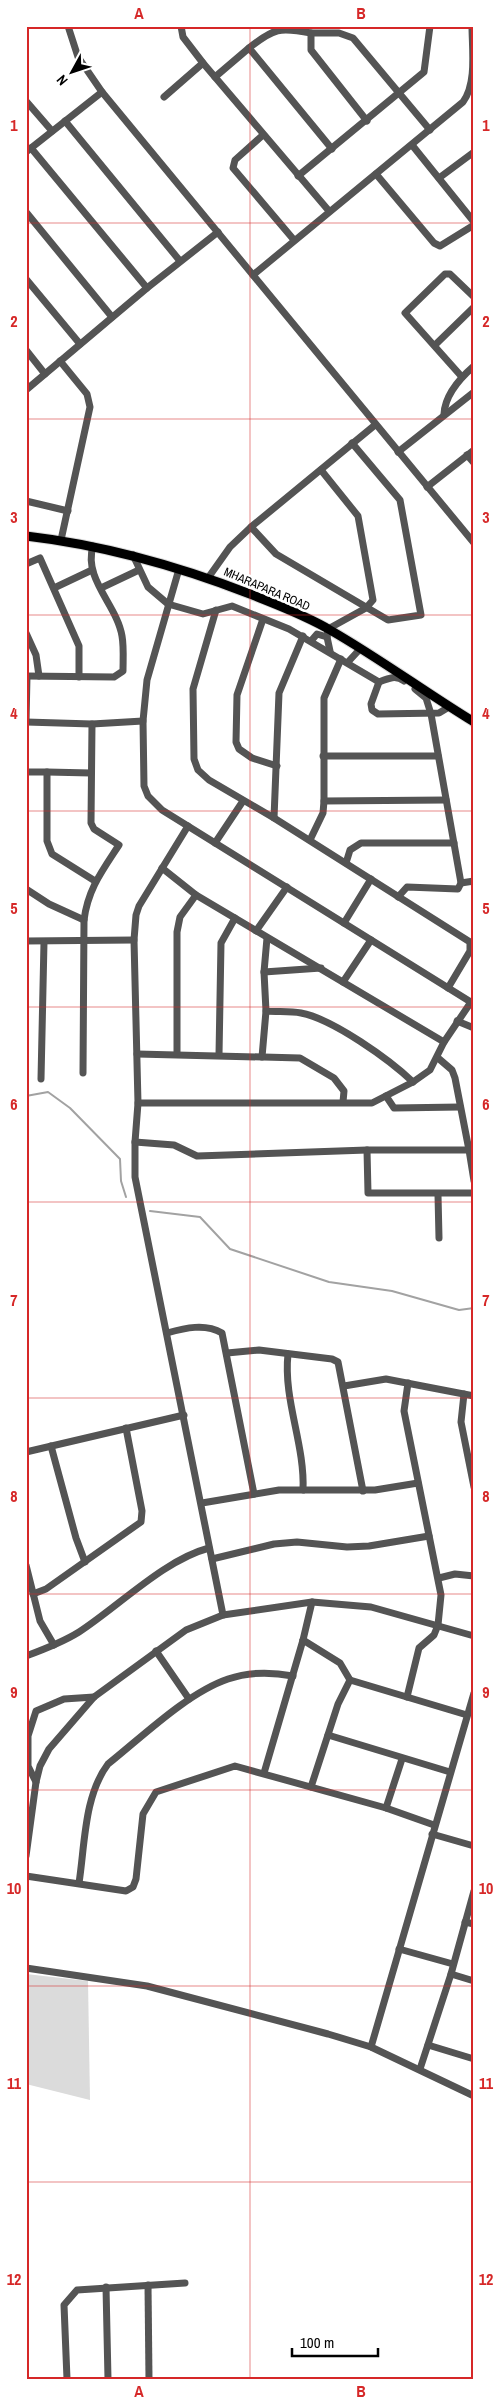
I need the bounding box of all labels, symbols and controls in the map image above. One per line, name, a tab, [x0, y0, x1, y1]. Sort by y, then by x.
text: A	[134, 2, 144, 24]
text: B	[356, 2, 366, 24]
north arrow	[48, 48, 98, 98]
text: N	[52, 71, 72, 89]
text: 1	[10, 114, 18, 136]
text: 1	[482, 114, 490, 136]
text: 2	[10, 310, 18, 332]
text: 2	[482, 310, 490, 332]
text: 3	[10, 506, 18, 528]
text: 3	[482, 506, 490, 528]
street label: MHARAPARA ROAD	[221, 564, 313, 614]
text: 4	[10, 702, 18, 724]
text: 4	[482, 702, 490, 724]
text: 5	[10, 897, 18, 919]
text: 5	[482, 897, 490, 919]
text: 6	[10, 1093, 18, 1115]
text: 6	[482, 1093, 490, 1115]
text: 7	[10, 1289, 18, 1311]
text: 7	[482, 1289, 490, 1311]
text: 8	[10, 1485, 18, 1507]
text: 8	[482, 1485, 490, 1507]
text: 9	[10, 1681, 18, 1703]
text: 9	[482, 1681, 490, 1703]
text: 10	[7, 1877, 21, 1899]
text: 10	[479, 1877, 493, 1899]
text: 11	[7, 2072, 22, 2094]
text: 11	[479, 2072, 494, 2094]
text: 12	[7, 2268, 21, 2290]
text: 12	[479, 2268, 493, 2290]
scale bar	[292, 2325, 379, 2357]
text: 100 m	[300, 2332, 334, 2353]
text: A	[134, 2380, 144, 2402]
text: B	[356, 2380, 366, 2402]

